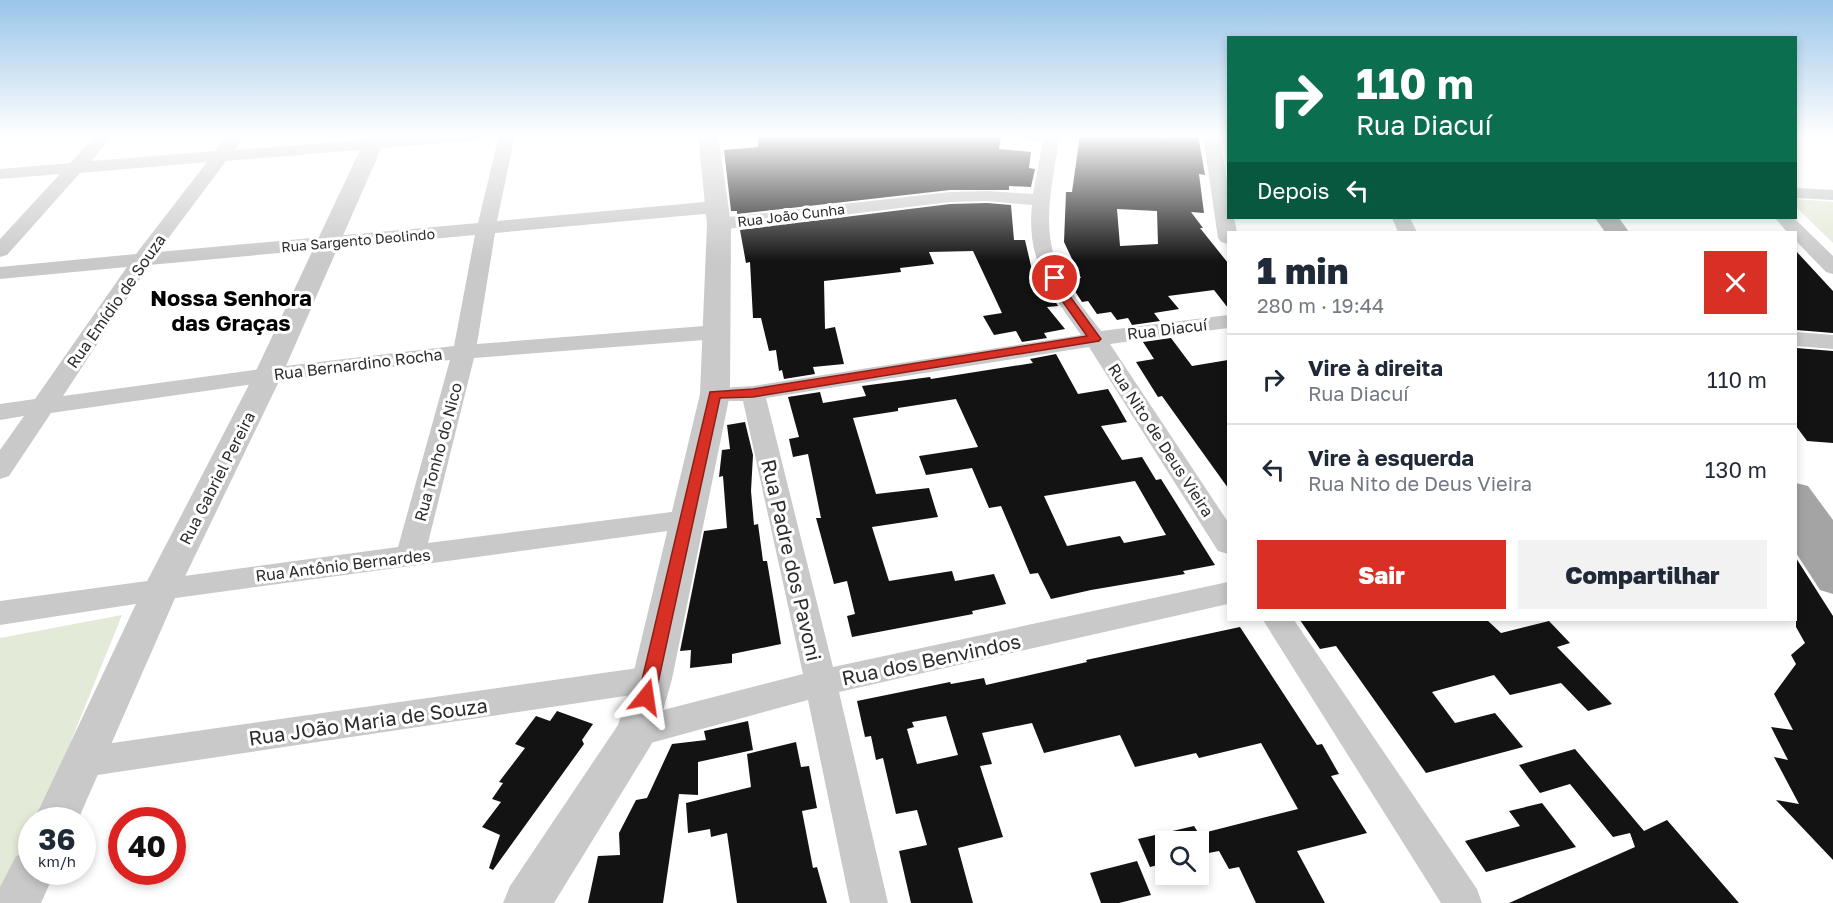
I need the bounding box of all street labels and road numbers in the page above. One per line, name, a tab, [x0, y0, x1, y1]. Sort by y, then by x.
street label: Rua João Cunha	[736, 200, 846, 230]
street label: Rua Sargento Deolindo	[280, 225, 436, 255]
street label: Rua Emídio de Souza	[62, 230, 170, 372]
street label: Rua Diacuí	[1126, 314, 1210, 344]
street label: Rua Bernardino Rocha	[272, 344, 444, 384]
street label: Rua Nito de Deus Vieira	[1104, 359, 1218, 521]
street label: Rua Tonho do Nico	[410, 380, 466, 524]
street label: Rua Gabriel Pereira	[175, 408, 259, 548]
street label: Rua Padre dos Pavoni	[757, 457, 827, 663]
street label: Rua Antônio Bernardes	[254, 544, 432, 586]
street label: Rua dos Benvindos	[839, 628, 1023, 690]
street label: Rua JOão Maria de Souza	[247, 692, 489, 750]

